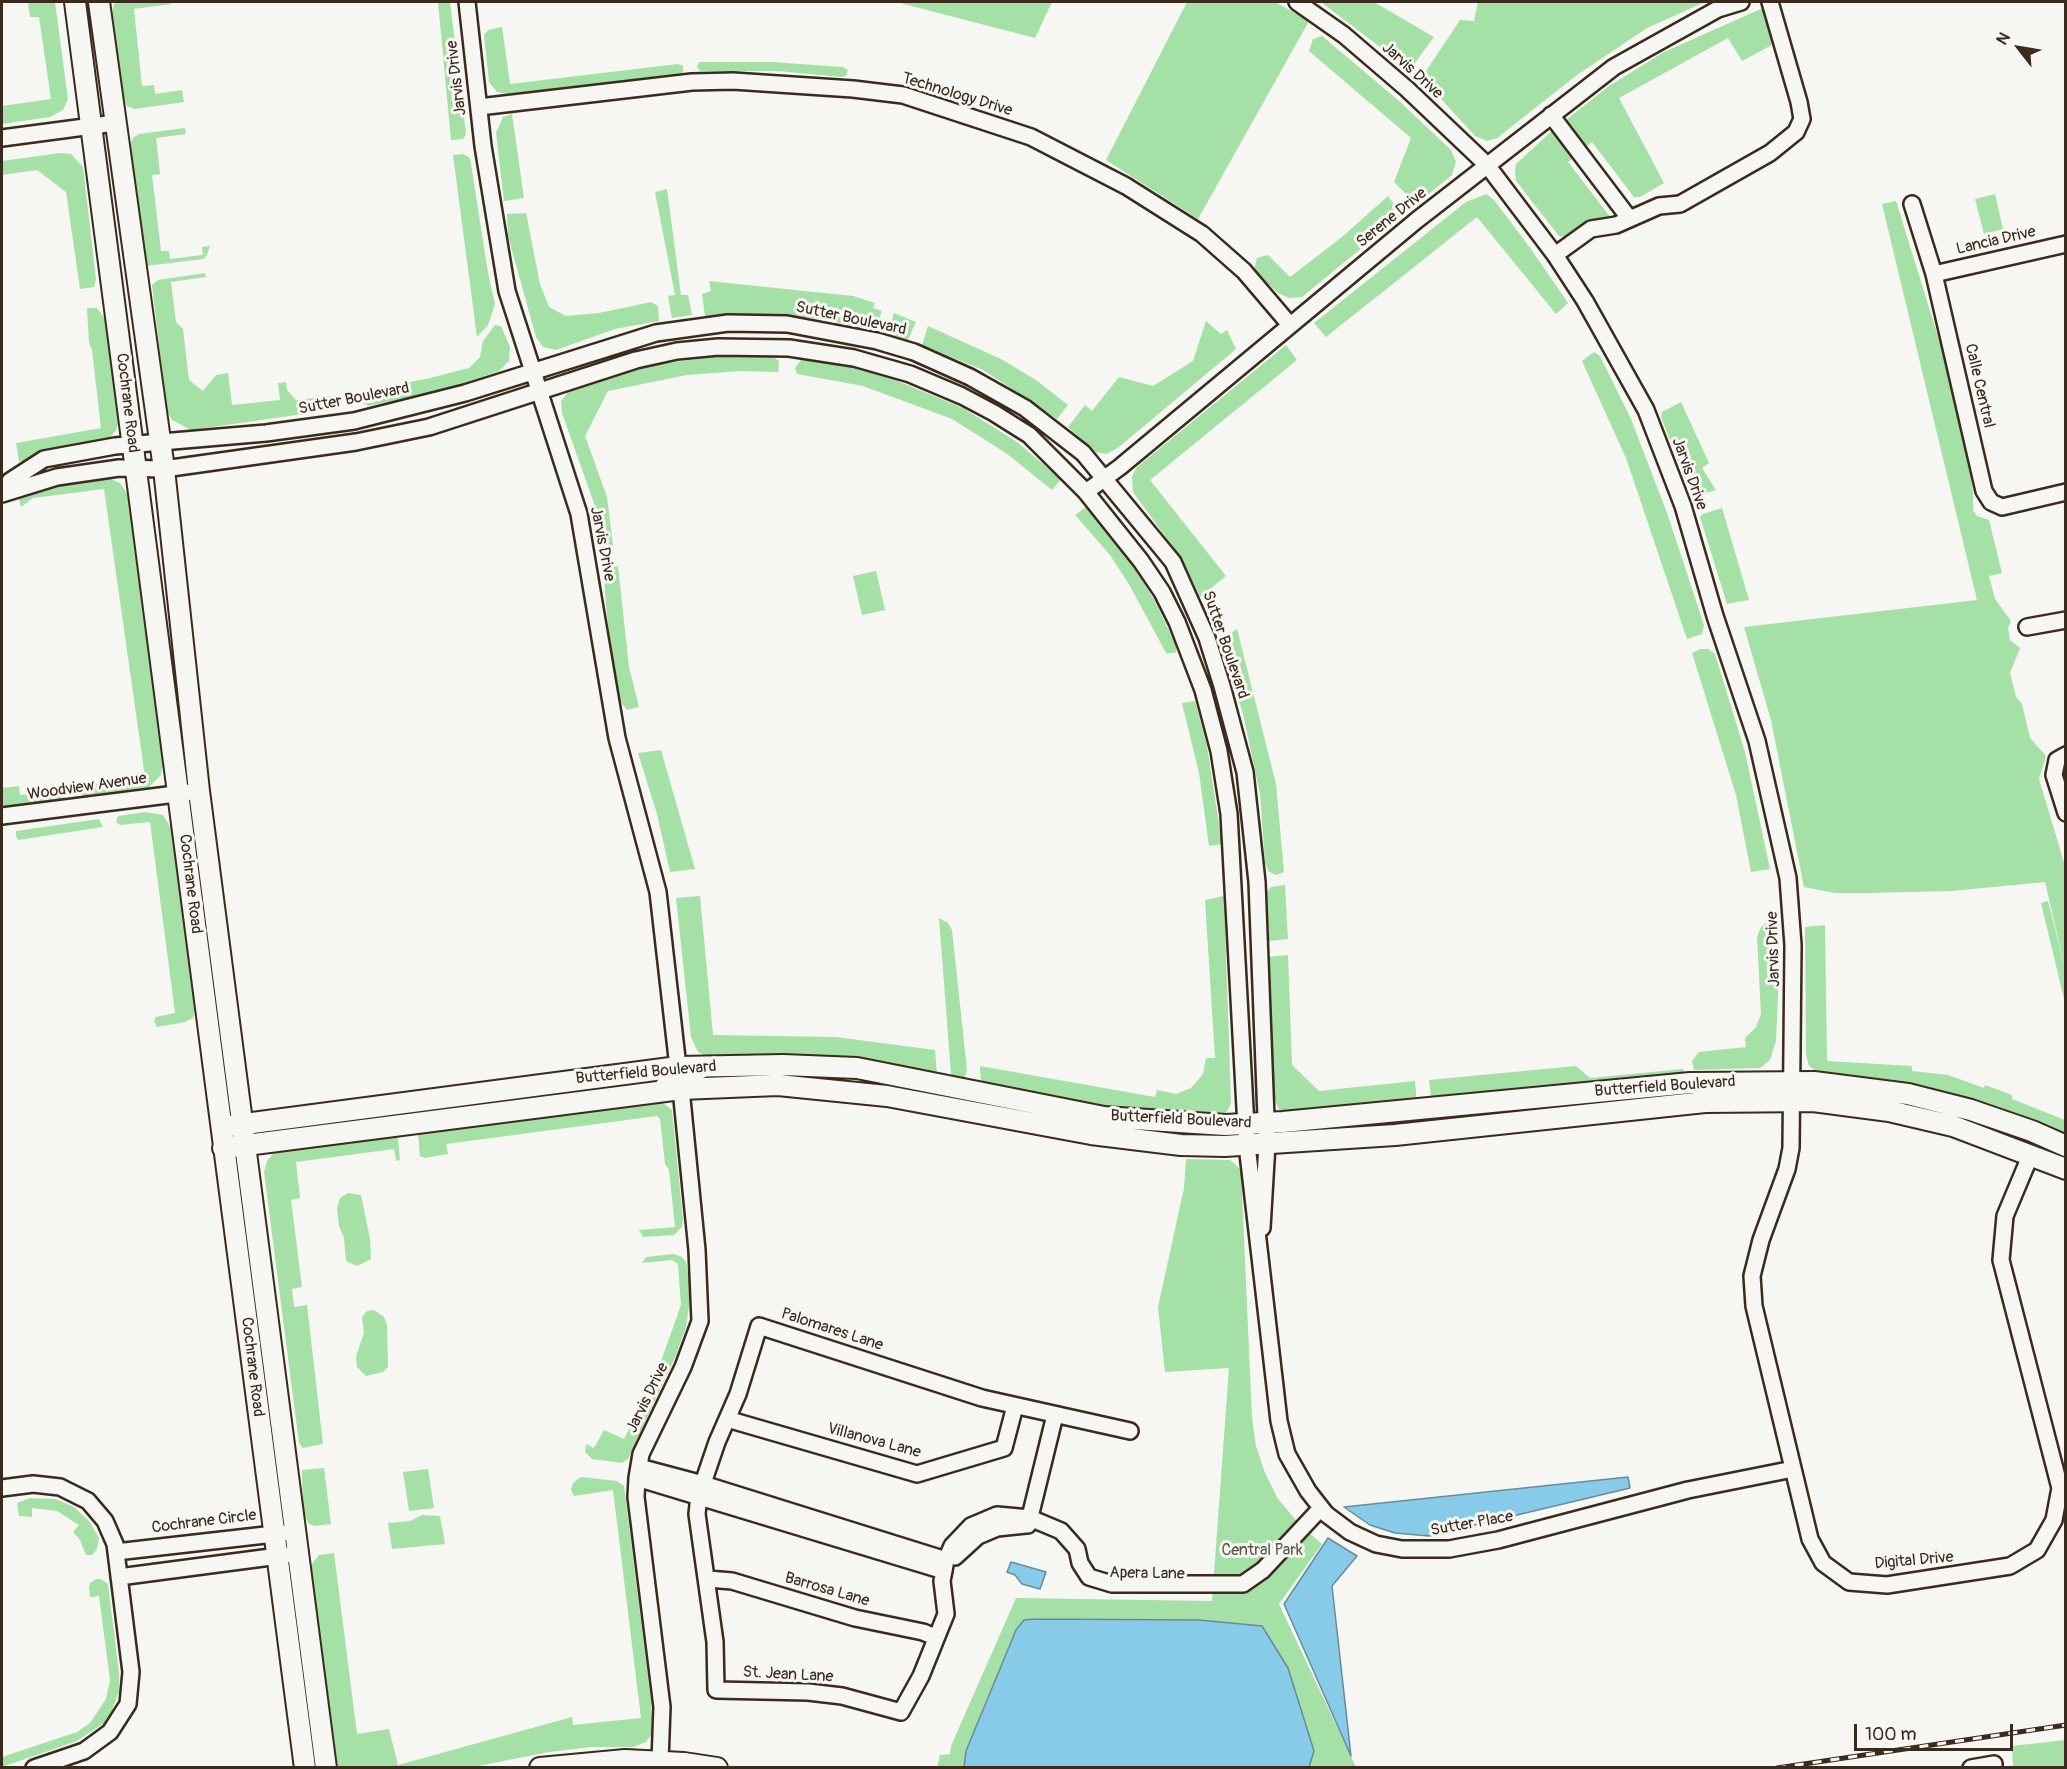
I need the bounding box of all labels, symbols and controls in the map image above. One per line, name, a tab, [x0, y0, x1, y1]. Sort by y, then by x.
north arrow	[1989, 18, 2049, 78]
text: N	[1992, 29, 2015, 49]
street label: Jarvis Drive	[443, 39, 471, 117]
street label: Jarvis Drive	[1377, 39, 1447, 103]
street label: Technology Drive	[900, 69, 1014, 121]
street label: Serene Drive	[1353, 184, 1431, 252]
street label: Lancia Drive	[1954, 223, 2038, 259]
street label: Sutter Boulevard	[794, 298, 908, 340]
street label: Calle Central	[1960, 342, 1998, 430]
street label: Cochrane Road	[111, 352, 143, 454]
street label: Sutter Boulevard	[297, 379, 411, 419]
street label: Jarvis Drive	[1667, 435, 1711, 513]
street label: Jarvis Drive	[585, 505, 619, 583]
street label: Sutter Boulevard	[1198, 589, 1252, 701]
street label: Woodview Avenue	[26, 769, 148, 805]
street label: Cochrane Road	[174, 833, 206, 935]
street label: Jarvis Drive	[1763, 911, 1785, 987]
street label: Butterfield Boulevard	[575, 1057, 717, 1089]
street label: Butterfield Boulevard	[1594, 1072, 1736, 1102]
street label: Butterfield Boulevard	[1110, 1107, 1252, 1133]
street label: Palomares Lane	[779, 1304, 885, 1356]
street label: Cochrane Road	[236, 1316, 268, 1418]
street label: Jarvis Drive	[623, 1360, 673, 1436]
street label: Villanova Lane	[825, 1419, 923, 1463]
street label: Cochrane Circle	[151, 1506, 257, 1538]
street label: Sutter Place	[1429, 1507, 1515, 1541]
park label: Central Park	[1221, 1541, 1303, 1561]
street label: Digital Drive	[1874, 1548, 1954, 1574]
street label: Apera Lane	[1109, 1564, 1185, 1584]
street label: Barrosa Lane	[782, 1569, 872, 1611]
street label: St. Jean Lane	[742, 1663, 834, 1687]
scale bar	[1857, 1712, 2016, 1750]
text: 100 m	[1865, 1723, 1917, 1746]

